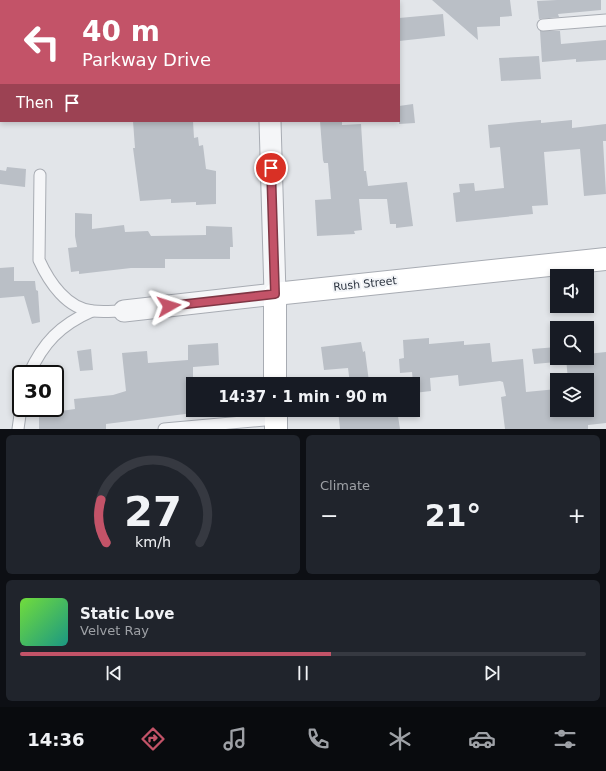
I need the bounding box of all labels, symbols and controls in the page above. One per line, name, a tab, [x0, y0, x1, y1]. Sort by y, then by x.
text: 40 m	[82, 15, 160, 48]
icon: left	[16, 16, 68, 68]
text: Parkway Drive	[82, 49, 211, 70]
icon: arrive	[61, 92, 83, 114]
text: Then	[16, 94, 53, 112]
pin	[254, 151, 288, 185]
icon: arrive	[260, 157, 282, 179]
map controls	[550, 269, 594, 417]
button: sound	[550, 269, 594, 313]
street label: Rush Street	[333, 274, 398, 294]
position arrow	[148, 285, 190, 327]
button: search	[550, 321, 594, 365]
speed limit sign: 30	[12, 365, 64, 417]
button: layers	[550, 373, 594, 417]
text: 14:37 · 1 min · 90 m	[219, 388, 387, 406]
text: Climate	[320, 478, 370, 493]
text: 27	[124, 486, 182, 535]
text: 21°	[425, 498, 481, 533]
text: −	[320, 503, 338, 528]
text: +	[568, 503, 586, 528]
text: km/h	[135, 533, 171, 549]
text: Static Love	[80, 605, 174, 623]
text: Velvet Ray	[80, 623, 149, 638]
icon: previous	[103, 662, 125, 684]
icon: pause	[292, 662, 314, 684]
icon: next	[481, 662, 503, 684]
icon: directions	[139, 725, 167, 753]
icon: music	[221, 725, 249, 753]
icon: phone	[304, 725, 332, 753]
icon: climate	[386, 725, 414, 753]
icon: car	[468, 725, 496, 753]
icon: filters	[551, 725, 579, 753]
text: 14:36	[27, 729, 84, 750]

